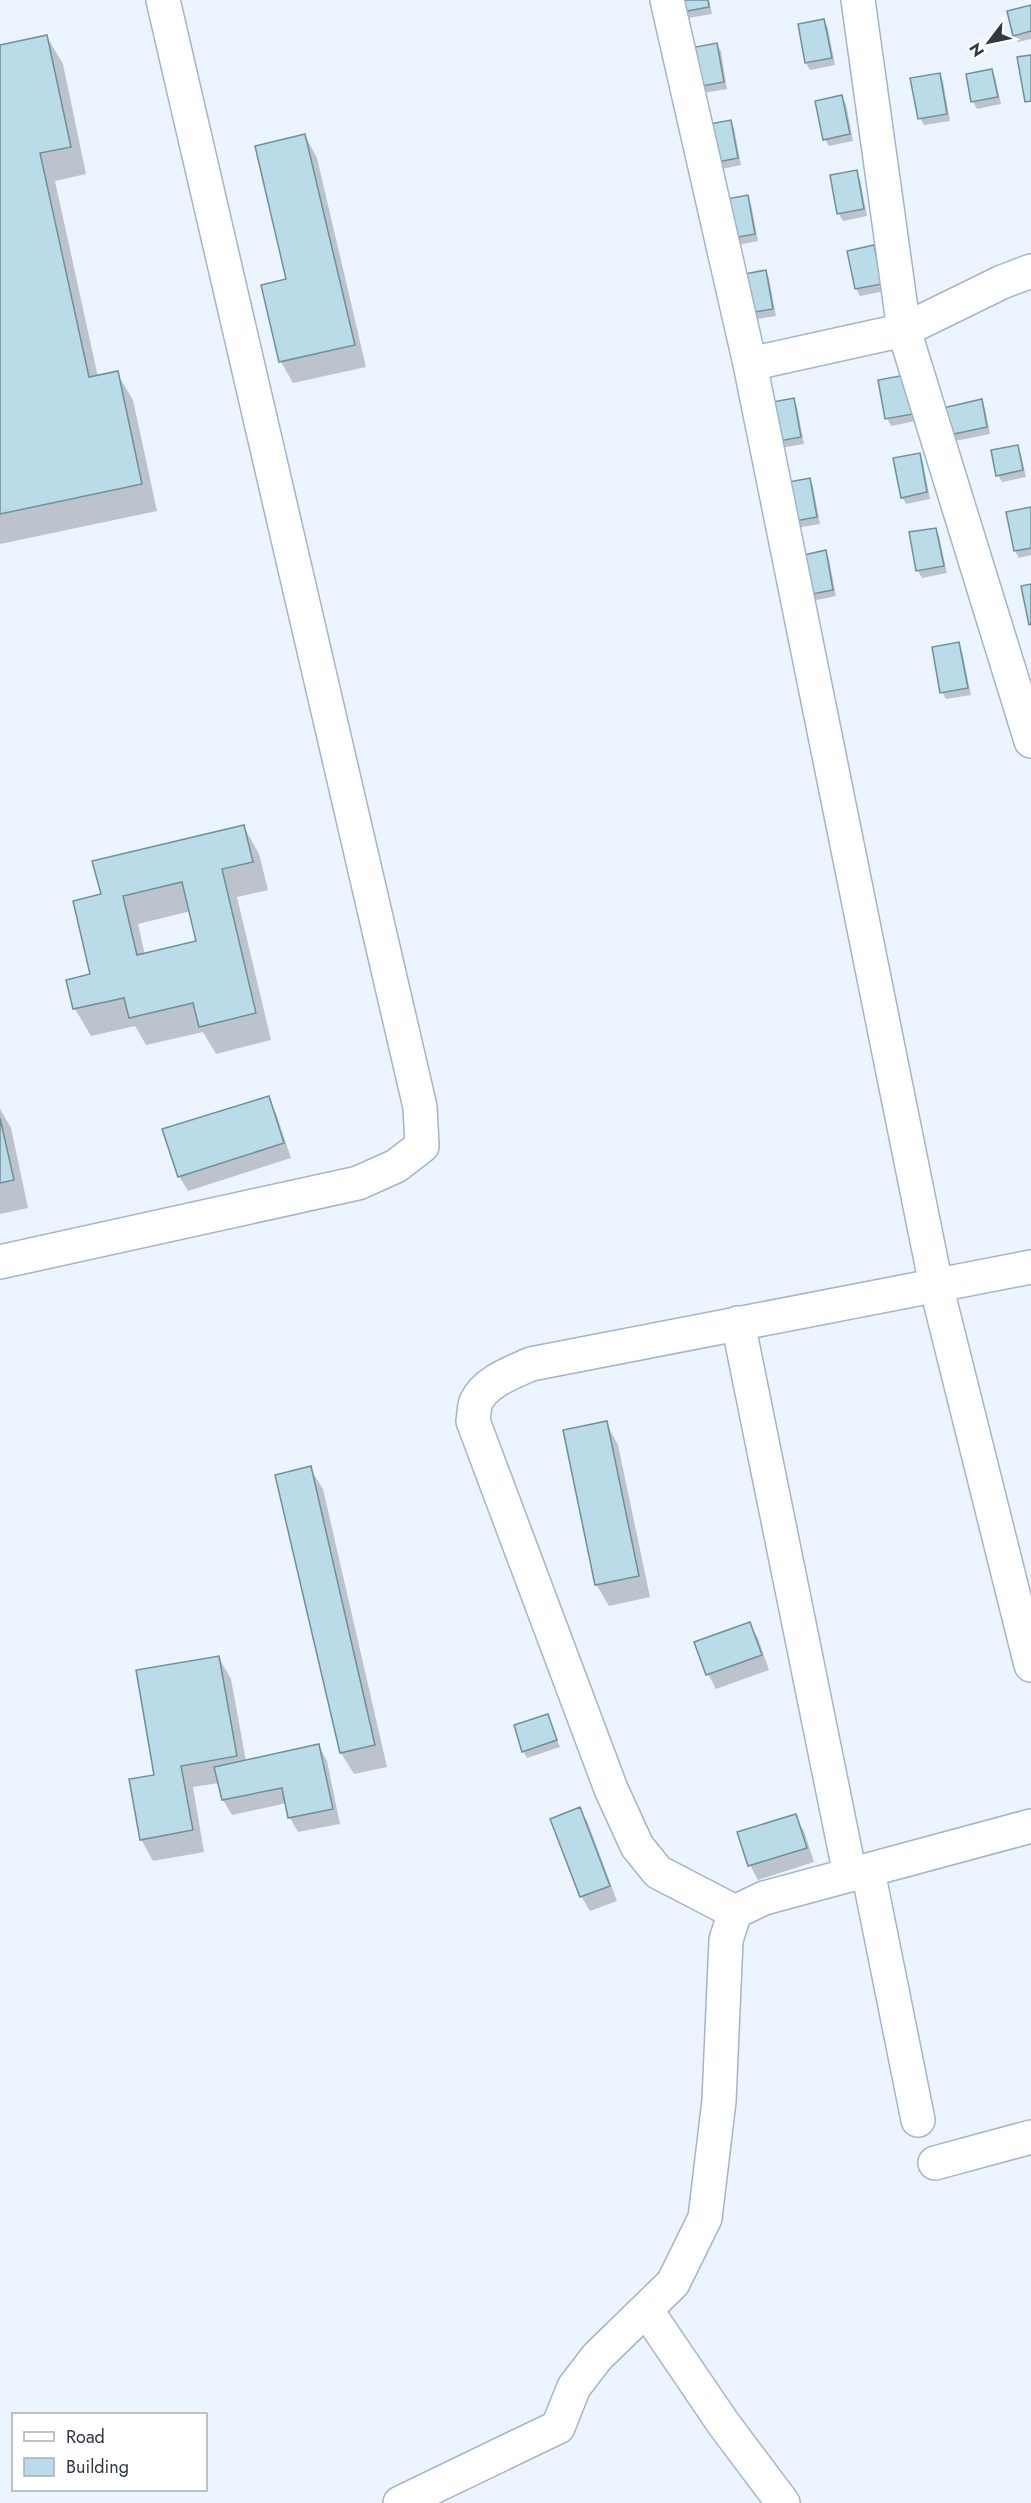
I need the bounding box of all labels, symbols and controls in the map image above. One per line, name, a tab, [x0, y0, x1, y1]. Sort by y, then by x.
north arrow	[959, 12, 1019, 72]
text: N	[964, 38, 990, 61]
legend	[12, 2413, 207, 2491]
text: Road	[66, 2424, 105, 2450]
text: Building	[66, 2454, 129, 2480]

